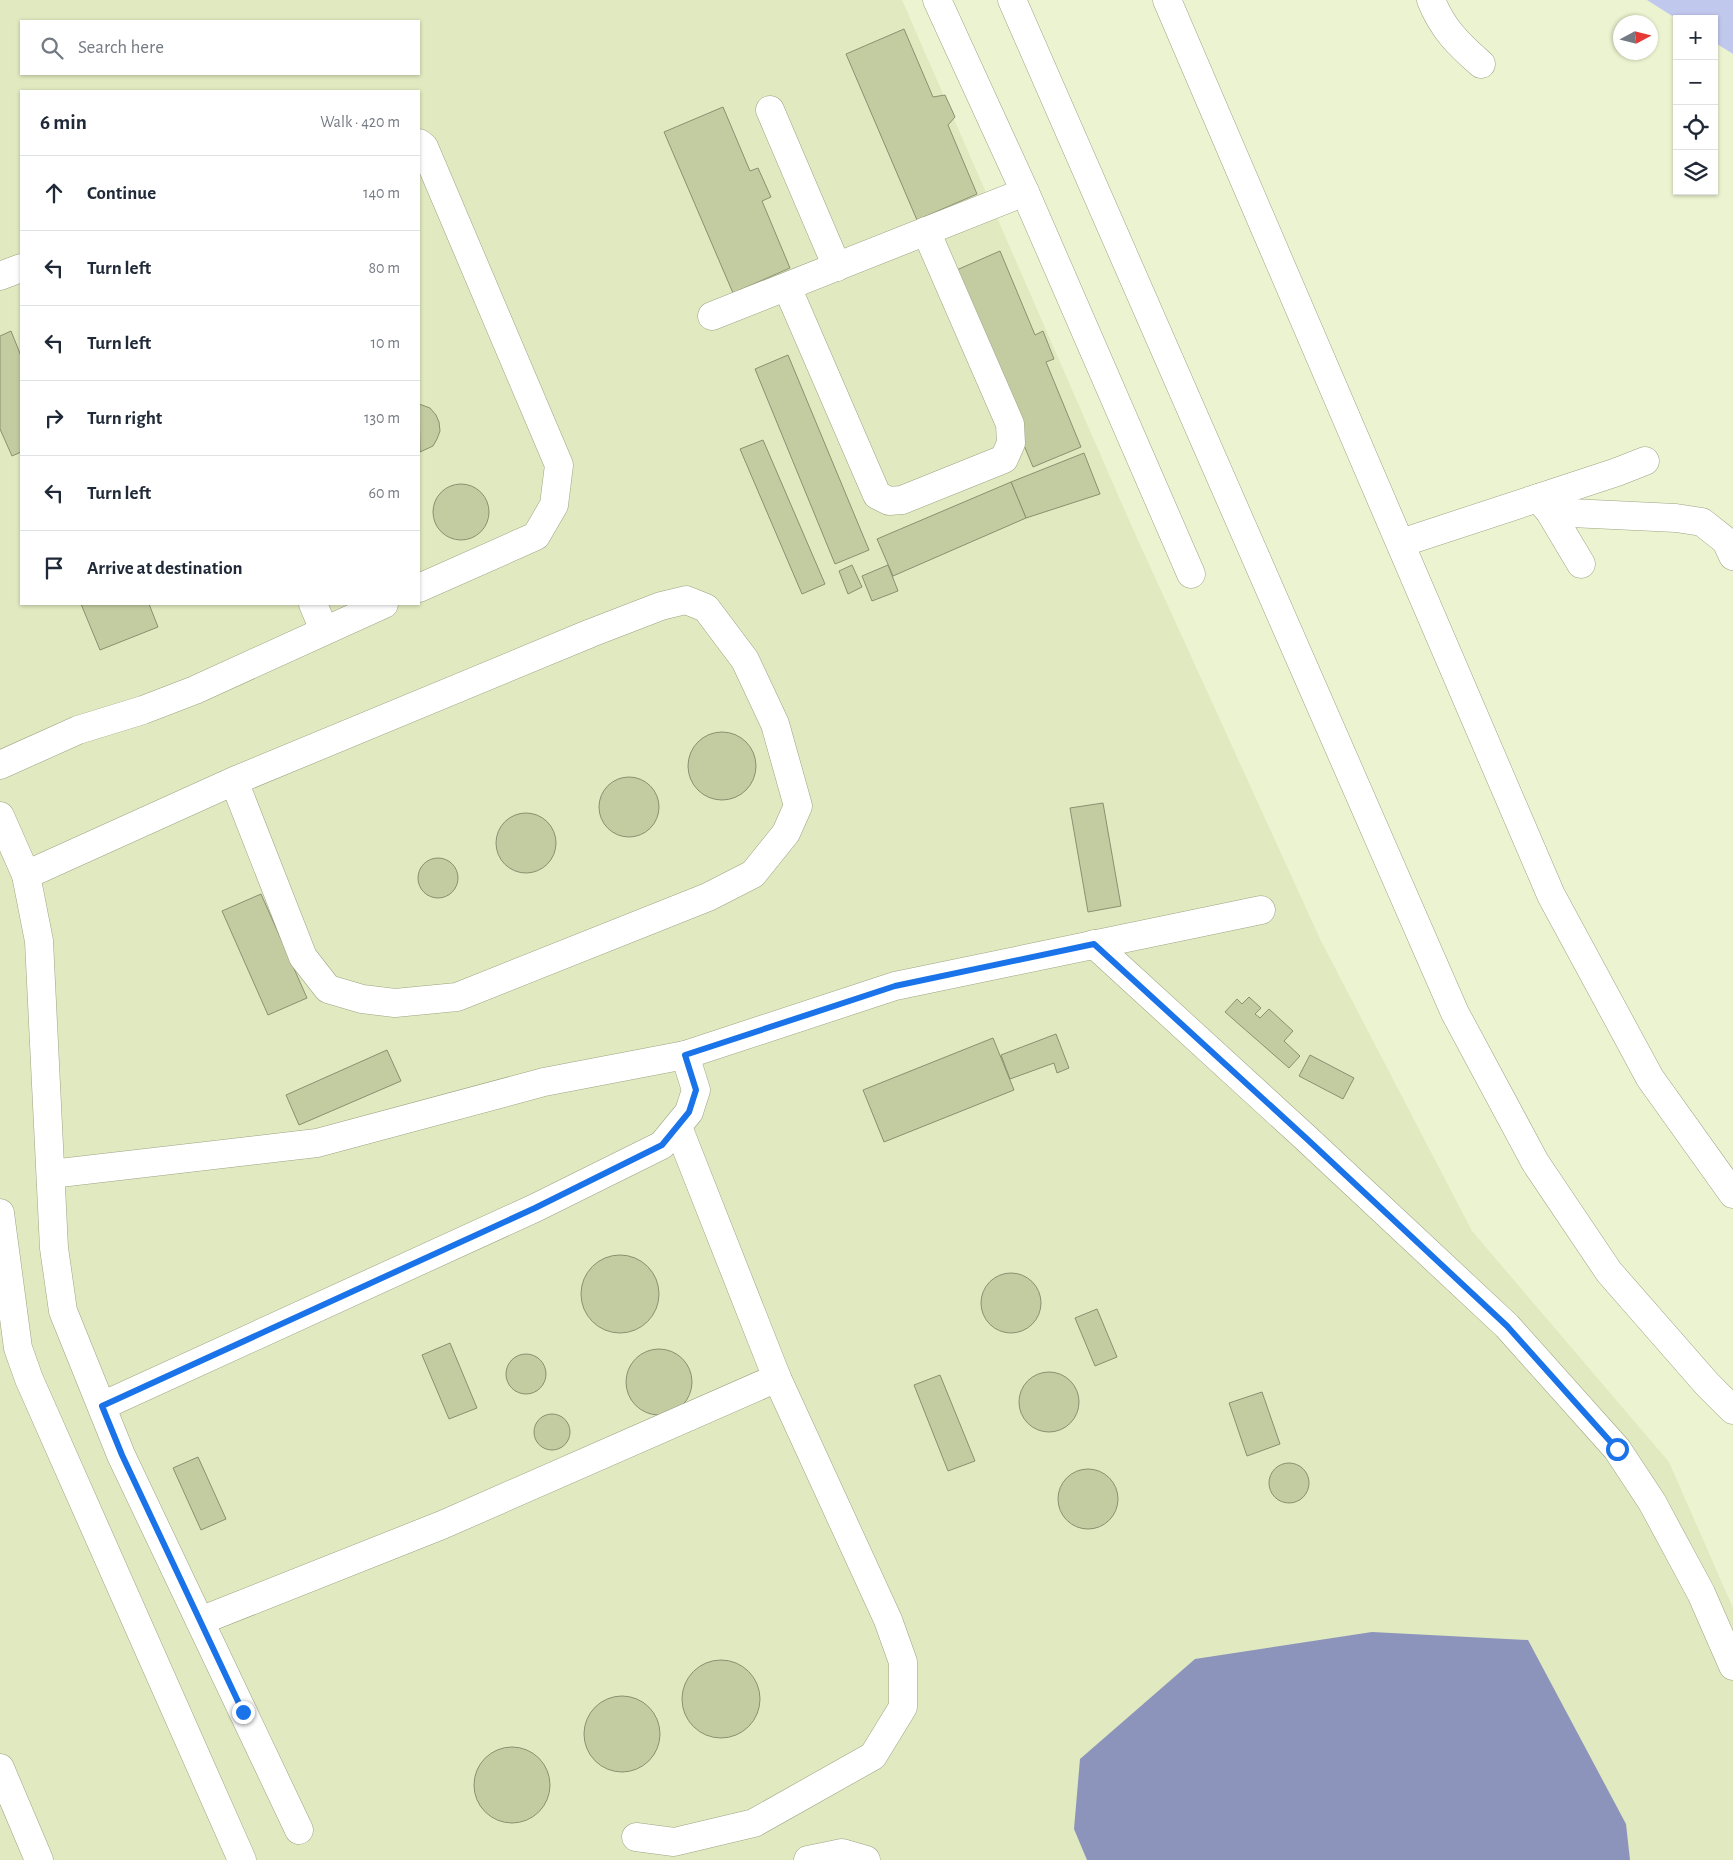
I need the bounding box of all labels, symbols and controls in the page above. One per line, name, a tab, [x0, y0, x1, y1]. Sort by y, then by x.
north arrow	[1613, 15, 1658, 60]
map controls	[1673, 15, 1718, 195]
button: +	[1673, 15, 1718, 60]
search box	[20, 20, 420, 75]
icon: search	[38, 34, 66, 62]
text: Search here	[78, 38, 164, 57]
button: −	[1673, 60, 1718, 105]
button: locate	[1673, 105, 1718, 150]
text: 6 min	[40, 112, 87, 133]
text: Walk · 420 m	[320, 114, 400, 130]
button: layers	[1673, 150, 1718, 195]
icon: ahead	[40, 179, 68, 207]
text: Continue	[87, 184, 156, 203]
text: 140 m	[363, 185, 400, 201]
icon: left	[40, 254, 68, 282]
text: Turn left	[87, 259, 151, 278]
text: 80 m	[369, 260, 400, 276]
icon: left	[40, 329, 68, 357]
text: Turn left	[87, 334, 151, 353]
text: 10 m	[371, 335, 400, 351]
icon: right	[40, 404, 68, 432]
text: Turn right	[87, 409, 162, 428]
text: 130 m	[364, 410, 400, 426]
icon: left	[40, 479, 68, 507]
text: Turn left	[87, 484, 151, 503]
text: 60 m	[369, 485, 400, 501]
icon: arrive	[40, 554, 68, 582]
text: Arrive at destination	[87, 559, 243, 578]
route start	[1606, 1438, 1629, 1461]
route end	[232, 1701, 255, 1724]

